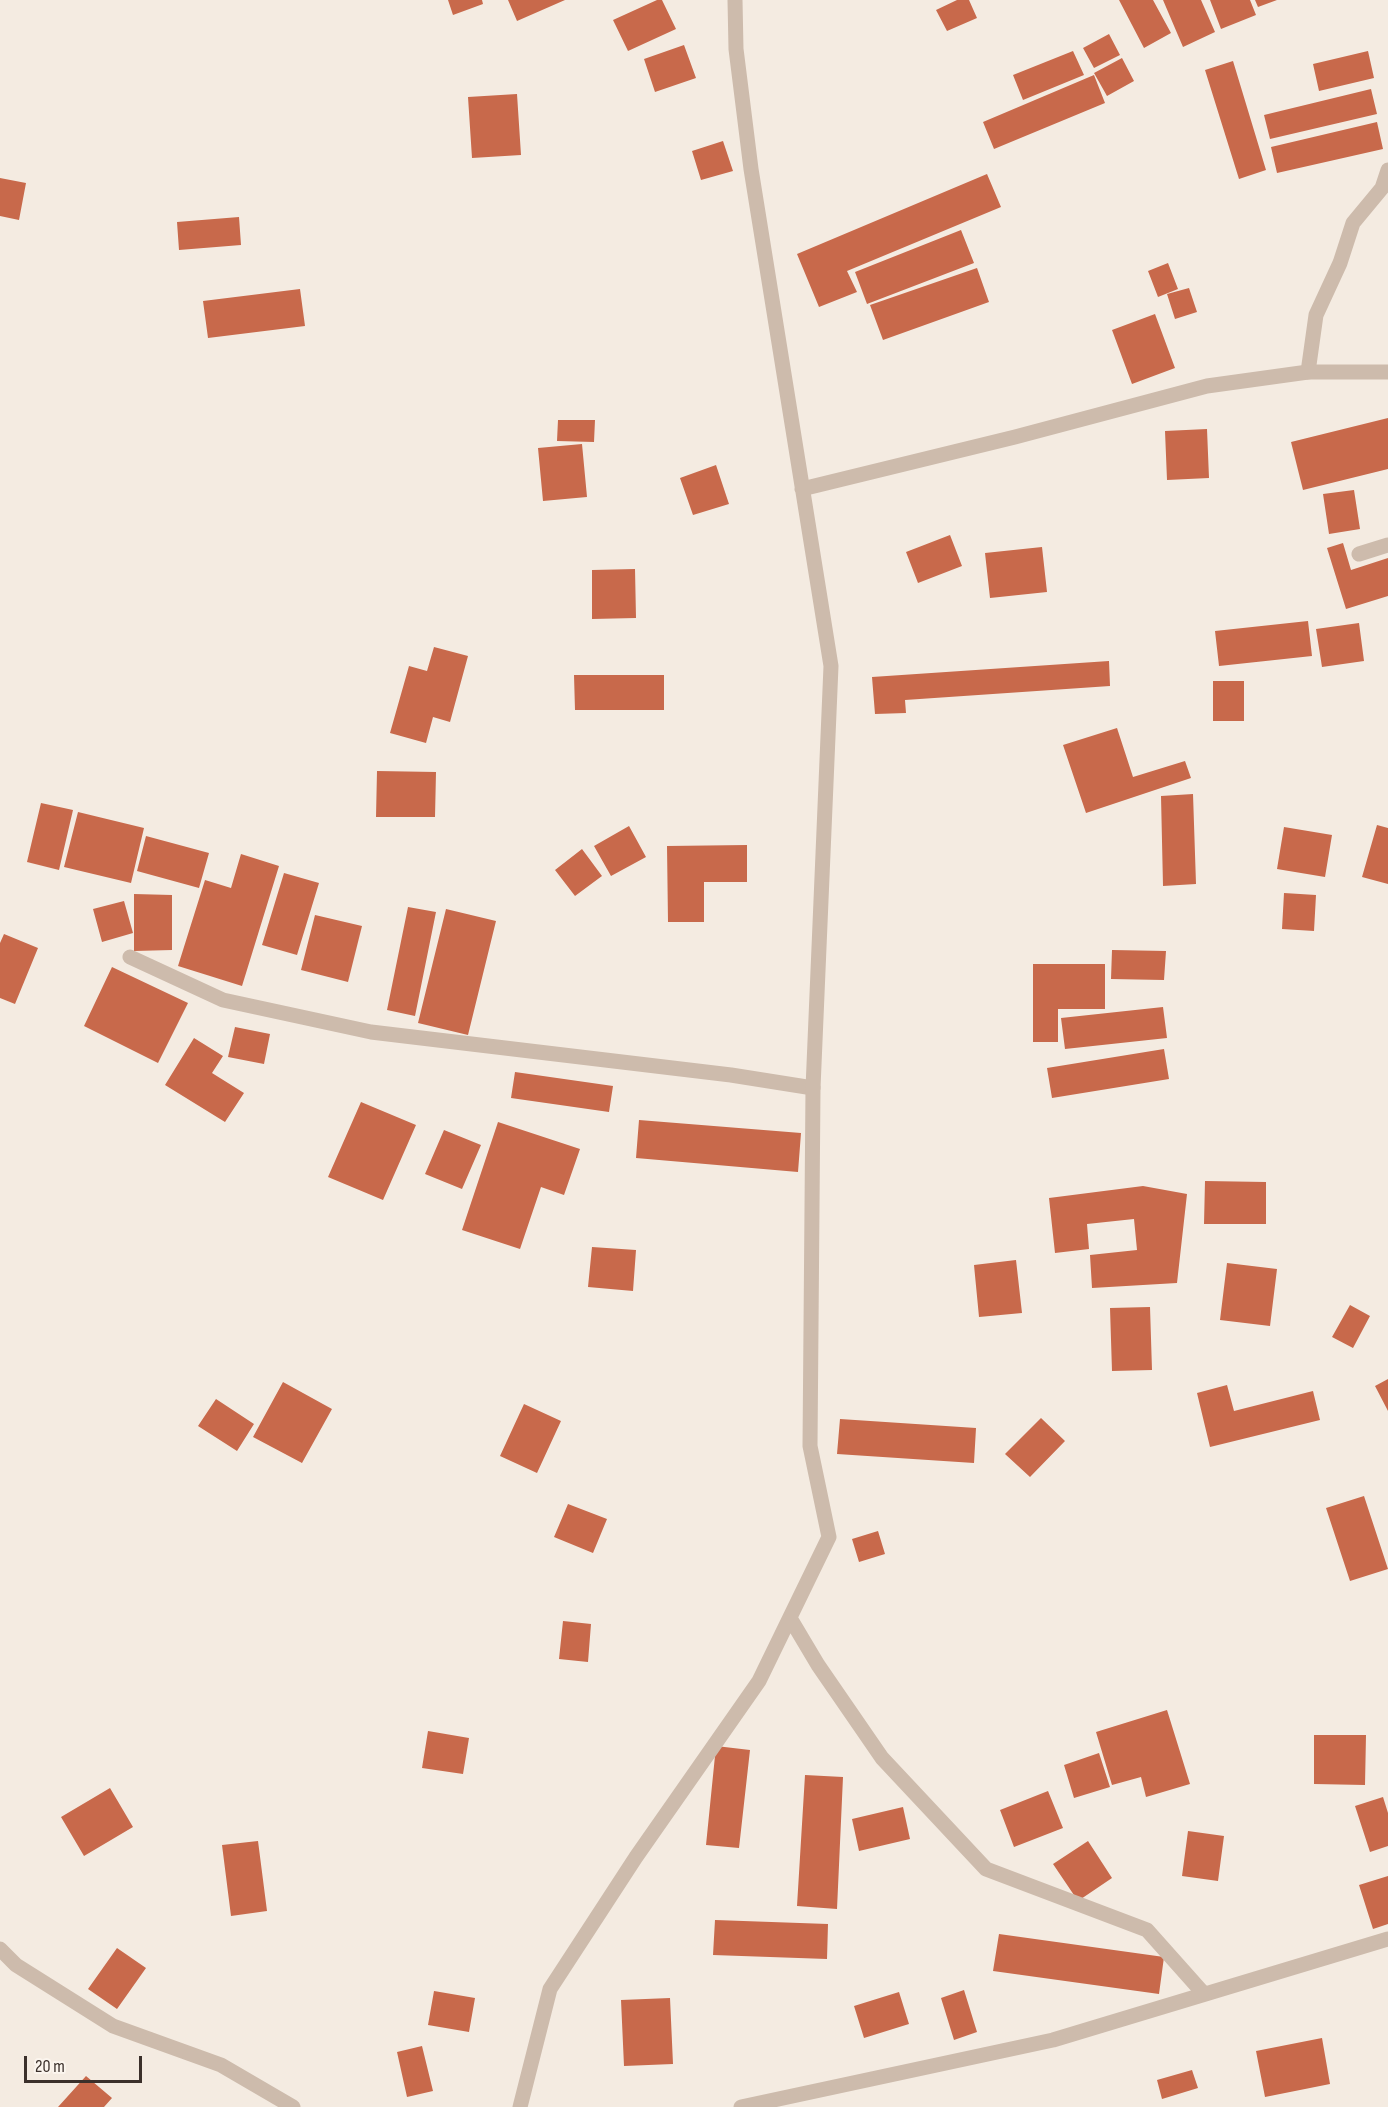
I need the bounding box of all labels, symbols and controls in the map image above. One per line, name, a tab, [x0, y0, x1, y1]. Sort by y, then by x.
scale bar	[27, 2044, 146, 2082]
text: 20 m	[35, 2056, 65, 2077]

